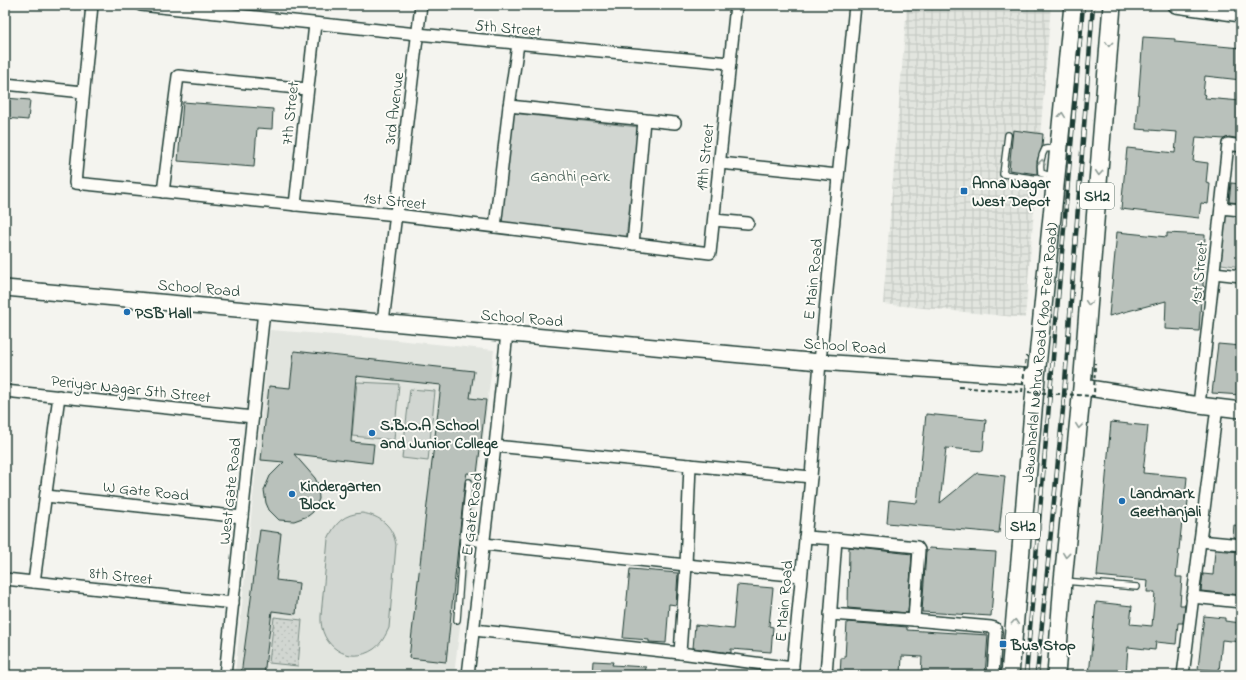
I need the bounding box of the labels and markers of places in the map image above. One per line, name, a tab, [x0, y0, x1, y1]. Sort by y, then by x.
place label: Anna Nagar West Depot	[972, 172, 1052, 214]
marker: Anna Nagar West Depot	[959, 186, 969, 196]
place label: PSB Hall	[135, 302, 192, 326]
marker: PSB Hall	[122, 307, 132, 317]
place label: S.B.O.A School and Junior College	[380, 414, 499, 457]
marker: S.B.O.A School and Junior College	[367, 428, 377, 438]
place label: Kindergarten Block	[299, 475, 381, 517]
place label: Landmark Geethanjali	[1130, 482, 1201, 524]
marker: Kindergarten Block	[287, 489, 297, 499]
marker: Landmark Geethanjali	[1117, 496, 1127, 506]
place label: Bus Stop	[1010, 634, 1076, 658]
marker: Bus Stop	[998, 639, 1008, 649]

